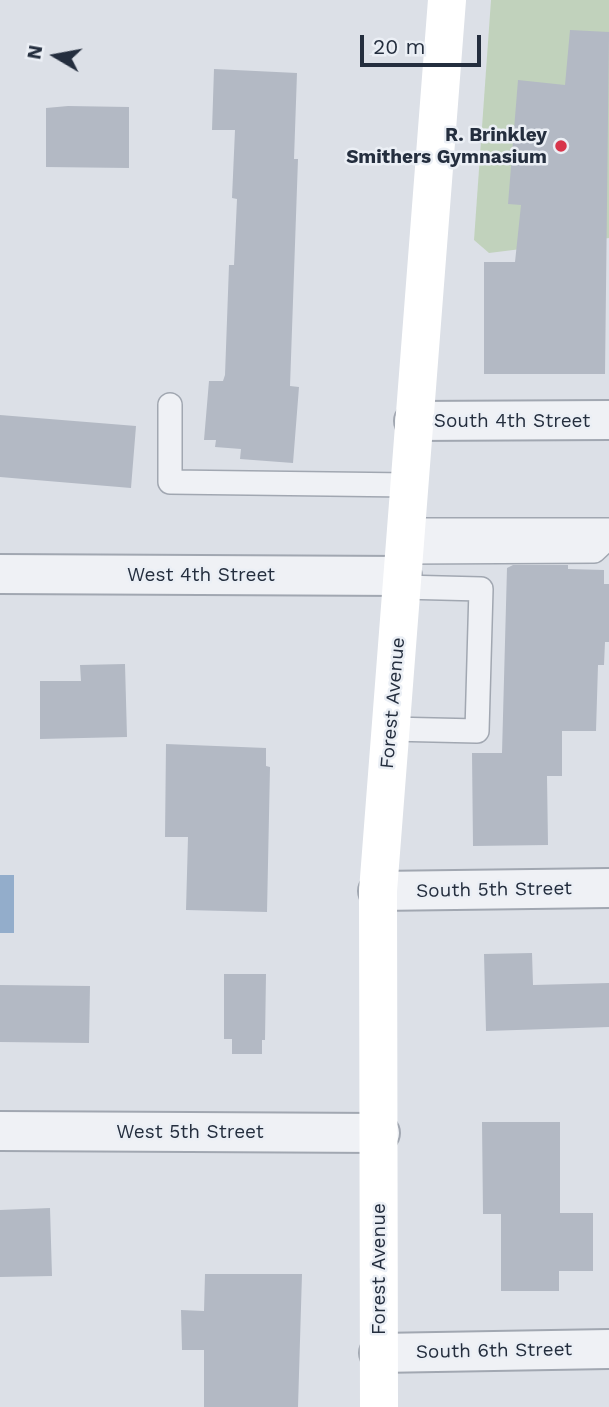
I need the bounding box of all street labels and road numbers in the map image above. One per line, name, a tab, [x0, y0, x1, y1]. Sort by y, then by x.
street label: South 4th Street	[434, 410, 590, 432]
street label: West 4th Street	[127, 564, 275, 586]
street label: Forest Avenue	[376, 636, 410, 770]
street label: South 5th Street	[416, 877, 572, 903]
street label: West 5th Street	[116, 1121, 264, 1143]
street label: Forest Avenue	[368, 1203, 390, 1335]
street label: South 6th Street	[416, 1338, 572, 1364]

